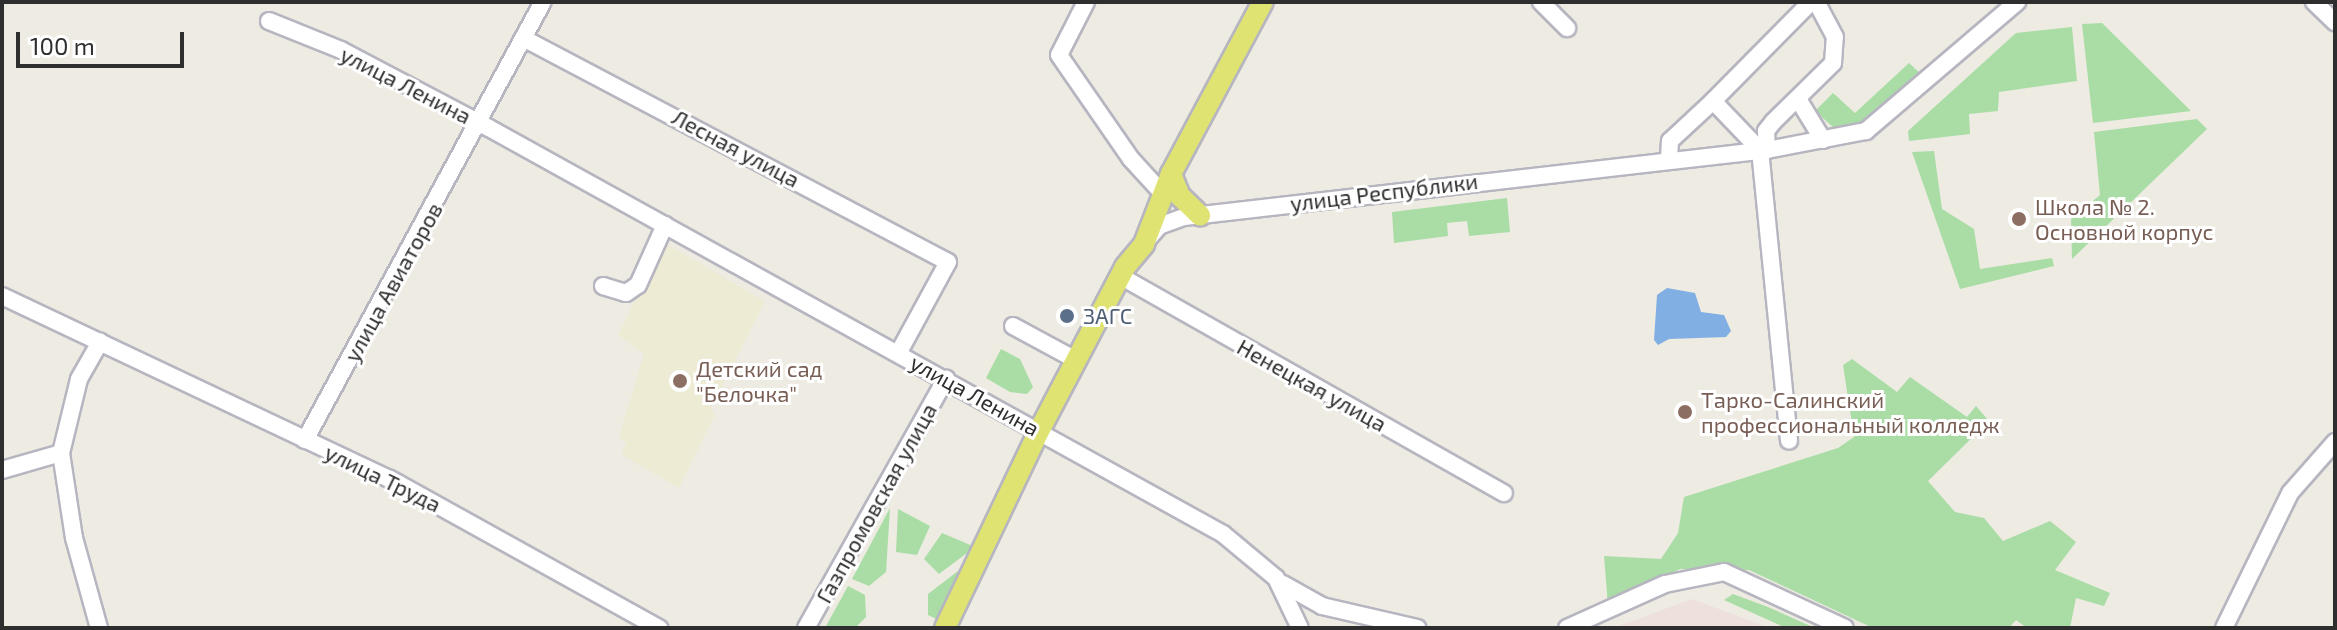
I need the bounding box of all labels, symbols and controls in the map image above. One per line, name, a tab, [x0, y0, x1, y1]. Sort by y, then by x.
scale bar	[20, 16, 188, 66]
text: 100 m	[30, 31, 95, 60]
street label: улица Ленина	[336, 41, 476, 129]
street label: Лесная улица	[668, 103, 804, 193]
street label: улица Республики	[1289, 167, 1479, 217]
place label: Школа № 2. Основной корпус	[2035, 193, 2213, 244]
street label: улица Авиаторов	[338, 198, 448, 366]
marker: Школа № 2. Основной корпус	[2010, 210, 2028, 228]
place label: ЗАГС	[1083, 303, 1132, 329]
marker: ЗАГС	[1058, 307, 1076, 325]
street label: Ненецкая улица	[1233, 333, 1391, 437]
street label: улица Ленина	[906, 349, 1044, 441]
place label: Детский сад "Белочка"	[696, 355, 823, 406]
marker: Детский сад "Белочка"	[671, 372, 689, 390]
place label: Тарко-Салинский профессиональный колледж	[1701, 386, 2000, 438]
street label: Газпромовская улица	[810, 399, 942, 607]
marker: Тарко-Салинский профессиональный колледж	[1676, 403, 1694, 421]
street label: улица Труда	[321, 439, 445, 517]

